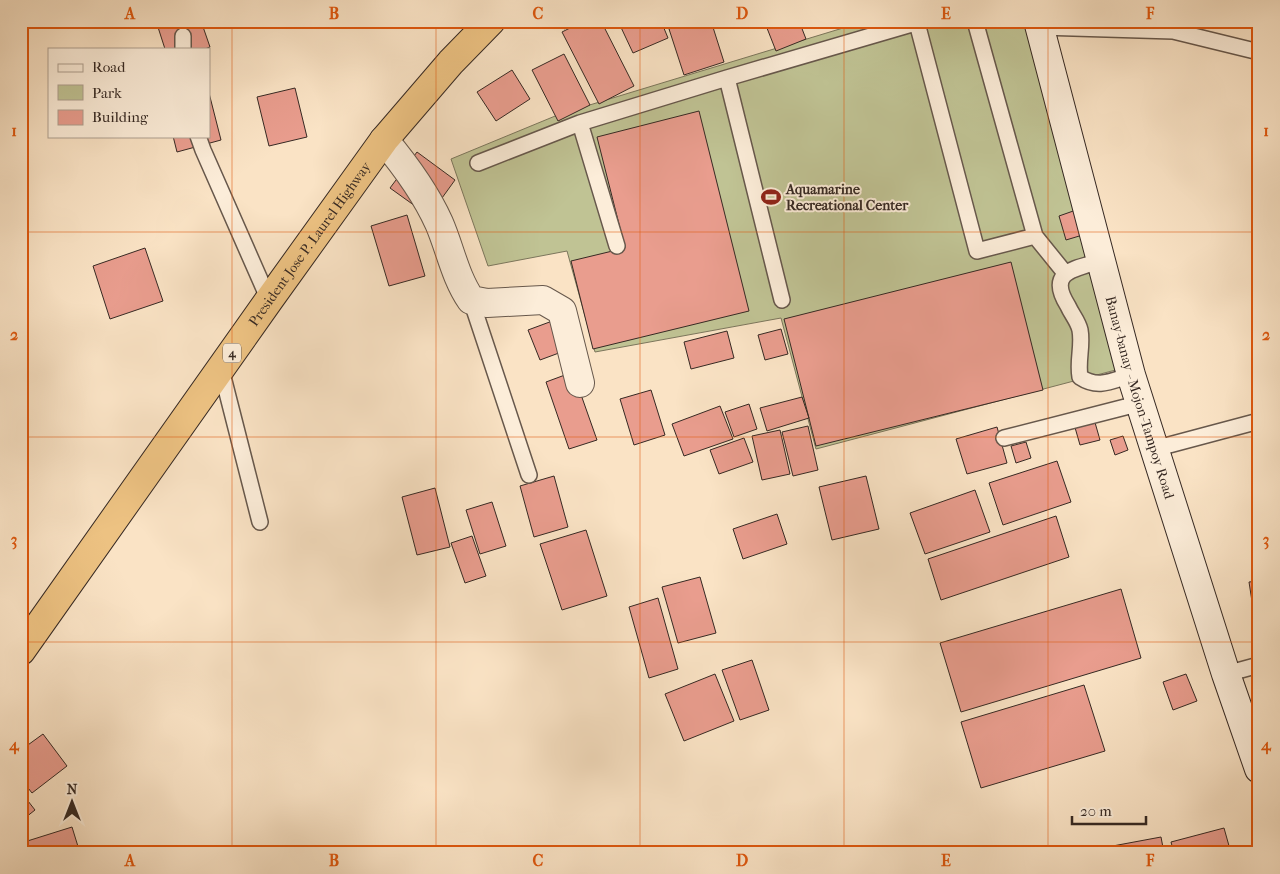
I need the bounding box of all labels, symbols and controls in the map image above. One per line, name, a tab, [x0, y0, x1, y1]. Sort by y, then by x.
text: A	[124, 4, 136, 23]
text: B	[329, 4, 339, 23]
text: C	[533, 4, 544, 23]
text: D	[736, 4, 748, 23]
text: E	[941, 4, 951, 23]
text: F	[1145, 4, 1155, 23]
legend	[48, 48, 210, 138]
text: Road	[92, 58, 126, 76]
text: Park	[92, 84, 122, 102]
text: Building	[92, 108, 149, 126]
text: 1	[11, 121, 17, 140]
text: 1	[1263, 121, 1269, 140]
street label: President Jose P. Laurel Highway	[245, 158, 374, 329]
place label: Aquamarine Recreational Center	[785, 181, 909, 214]
sports icon: Aquamarine Recreational Center	[760, 186, 782, 208]
street label: Banay-banay - Mojon-Tampoy Road	[1102, 294, 1178, 501]
text: 2	[10, 325, 18, 344]
text: 2	[1262, 325, 1270, 344]
road number: 4	[223, 343, 241, 362]
text: 3	[11, 530, 17, 550]
text: 3	[1263, 530, 1269, 550]
text: 4	[8, 735, 20, 755]
text: 4	[1260, 735, 1272, 755]
north arrow	[48, 776, 98, 826]
text: N	[67, 781, 78, 798]
scale bar	[1072, 794, 1146, 826]
text: 20 m	[1080, 802, 1112, 820]
text: A	[124, 851, 136, 870]
text: B	[329, 851, 339, 870]
text: C	[533, 851, 544, 870]
text: D	[736, 851, 748, 870]
text: E	[941, 851, 951, 870]
text: F	[1145, 851, 1155, 870]

